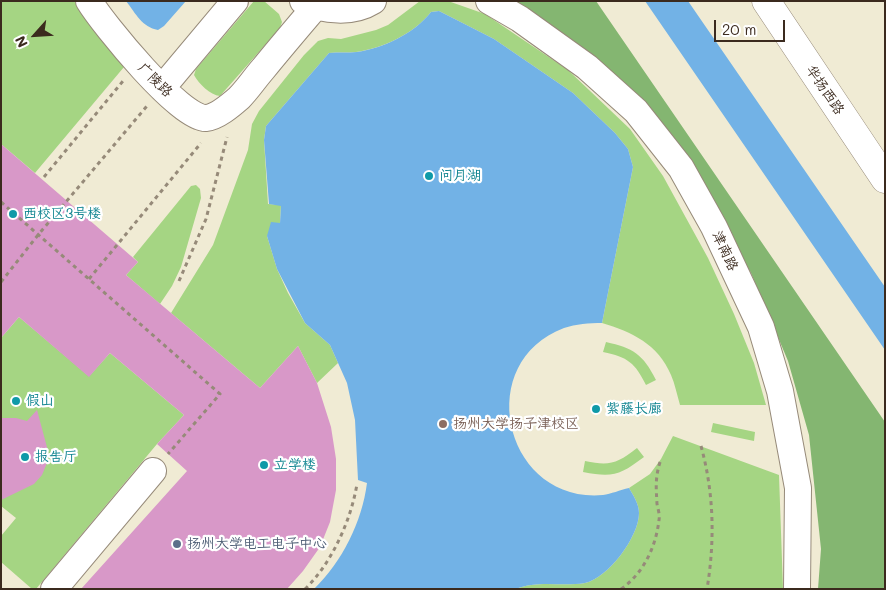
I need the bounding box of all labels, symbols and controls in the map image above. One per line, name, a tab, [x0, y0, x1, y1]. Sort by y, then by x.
north arrow	[10, 10, 60, 60]
scale bar	[716, 10, 787, 42]
text: 20 m	[722, 19, 756, 39]
text: N	[10, 33, 32, 51]
street label: 广陵路	[134, 59, 176, 101]
street label: 华扬西路	[802, 62, 848, 118]
place label: 问月湖	[439, 168, 481, 184]
marker: 问月湖	[423, 170, 435, 182]
place label: 西校区3号楼	[23, 206, 101, 222]
marker: 西校区3号楼	[7, 208, 19, 220]
street label: 津南路	[709, 228, 741, 274]
place label: 假山	[26, 393, 54, 409]
marker: 假山	[10, 395, 22, 407]
place label: 紫藤长廊	[606, 401, 662, 417]
marker: 紫藤长廊	[590, 403, 602, 415]
place label: 扬州大学扬子津校区	[453, 416, 579, 432]
marker: 扬州大学扬子津校区	[437, 418, 449, 430]
place label: 报告厅	[35, 449, 77, 465]
marker: 报告厅	[19, 451, 31, 463]
place label: 立学楼	[274, 457, 316, 473]
marker: 立学楼	[258, 459, 270, 471]
place label: 扬州大学电工电子中心	[187, 536, 327, 552]
marker: 扬州大学电工电子中心	[171, 538, 183, 550]

